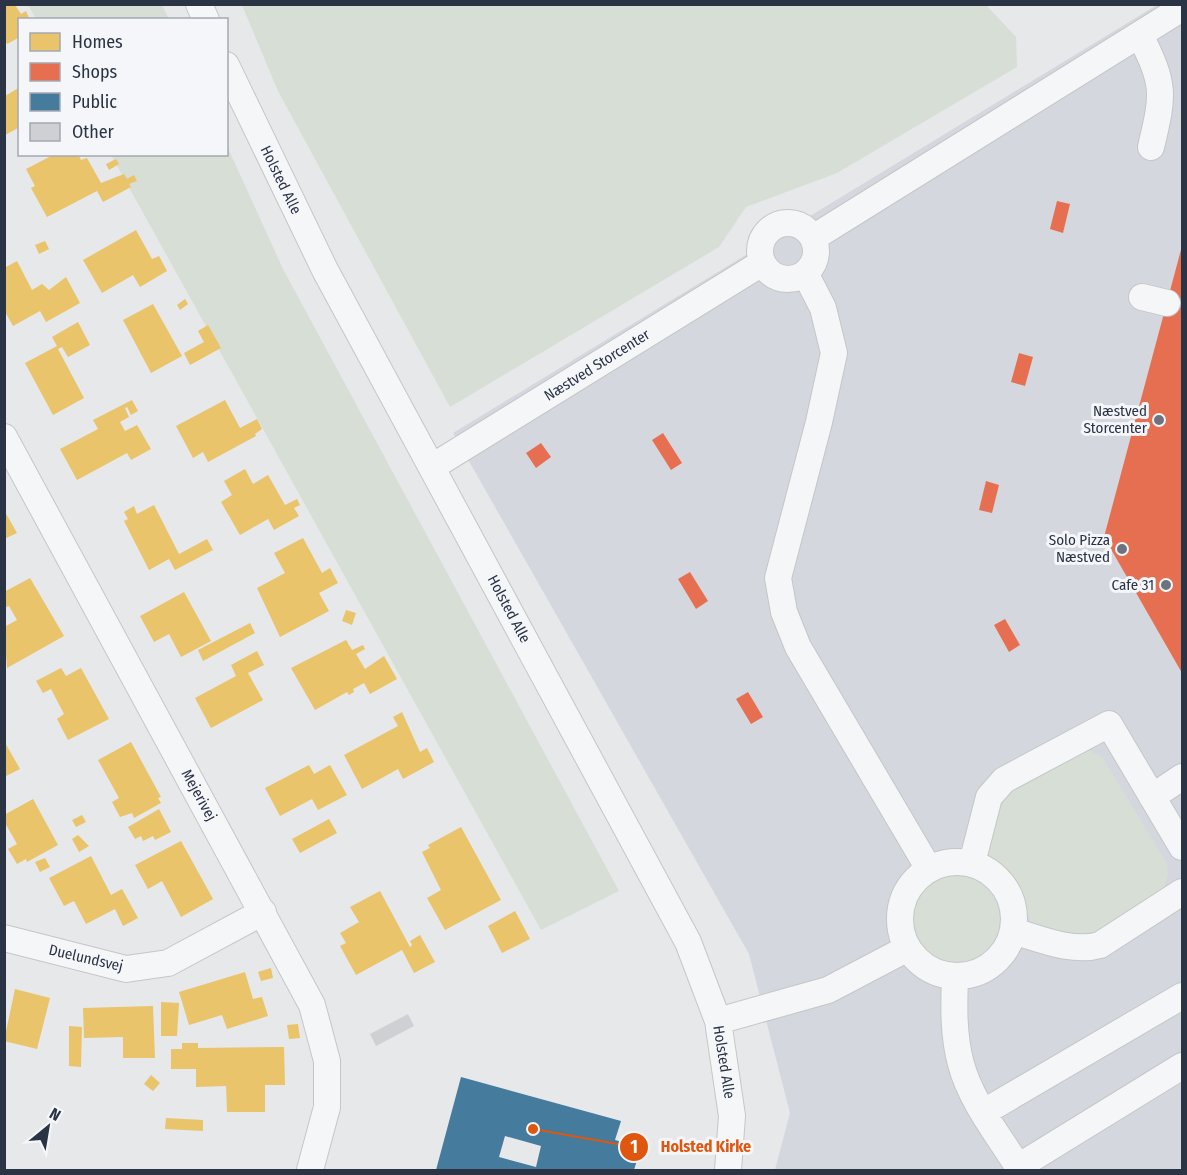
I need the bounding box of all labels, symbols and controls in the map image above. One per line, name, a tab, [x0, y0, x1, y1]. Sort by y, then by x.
legend	[18, 18, 228, 156]
text: Homes	[72, 31, 123, 53]
text: Shops	[72, 61, 117, 83]
text: Public	[72, 91, 117, 113]
text: Other	[72, 121, 115, 143]
street label: Holsted Alle	[257, 143, 305, 217]
street label: Næstved Storcenter	[541, 325, 654, 405]
place label: Næstved Storcenter	[1083, 402, 1148, 437]
marker: Næstved Storcenter	[1152, 413, 1166, 427]
place label: Solo Pizza Næstved	[1049, 531, 1110, 566]
marker: Solo Pizza Næstved	[1115, 542, 1129, 556]
street label: Holsted Alle	[484, 572, 534, 646]
place label: Cafe 31	[1112, 576, 1154, 594]
marker: Cafe 31	[1159, 578, 1173, 592]
street label: Mejerivej	[178, 766, 220, 824]
street label: Duelundsvej	[47, 941, 125, 975]
street label: Holsted Alle	[709, 1024, 739, 1100]
north arrow	[18, 1097, 78, 1157]
text: N	[46, 1104, 64, 1125]
callout: Holsted Kirke	[619, 1130, 764, 1164]
text: 1	[630, 1136, 638, 1158]
text: Holsted Kirke	[661, 1137, 751, 1156]

